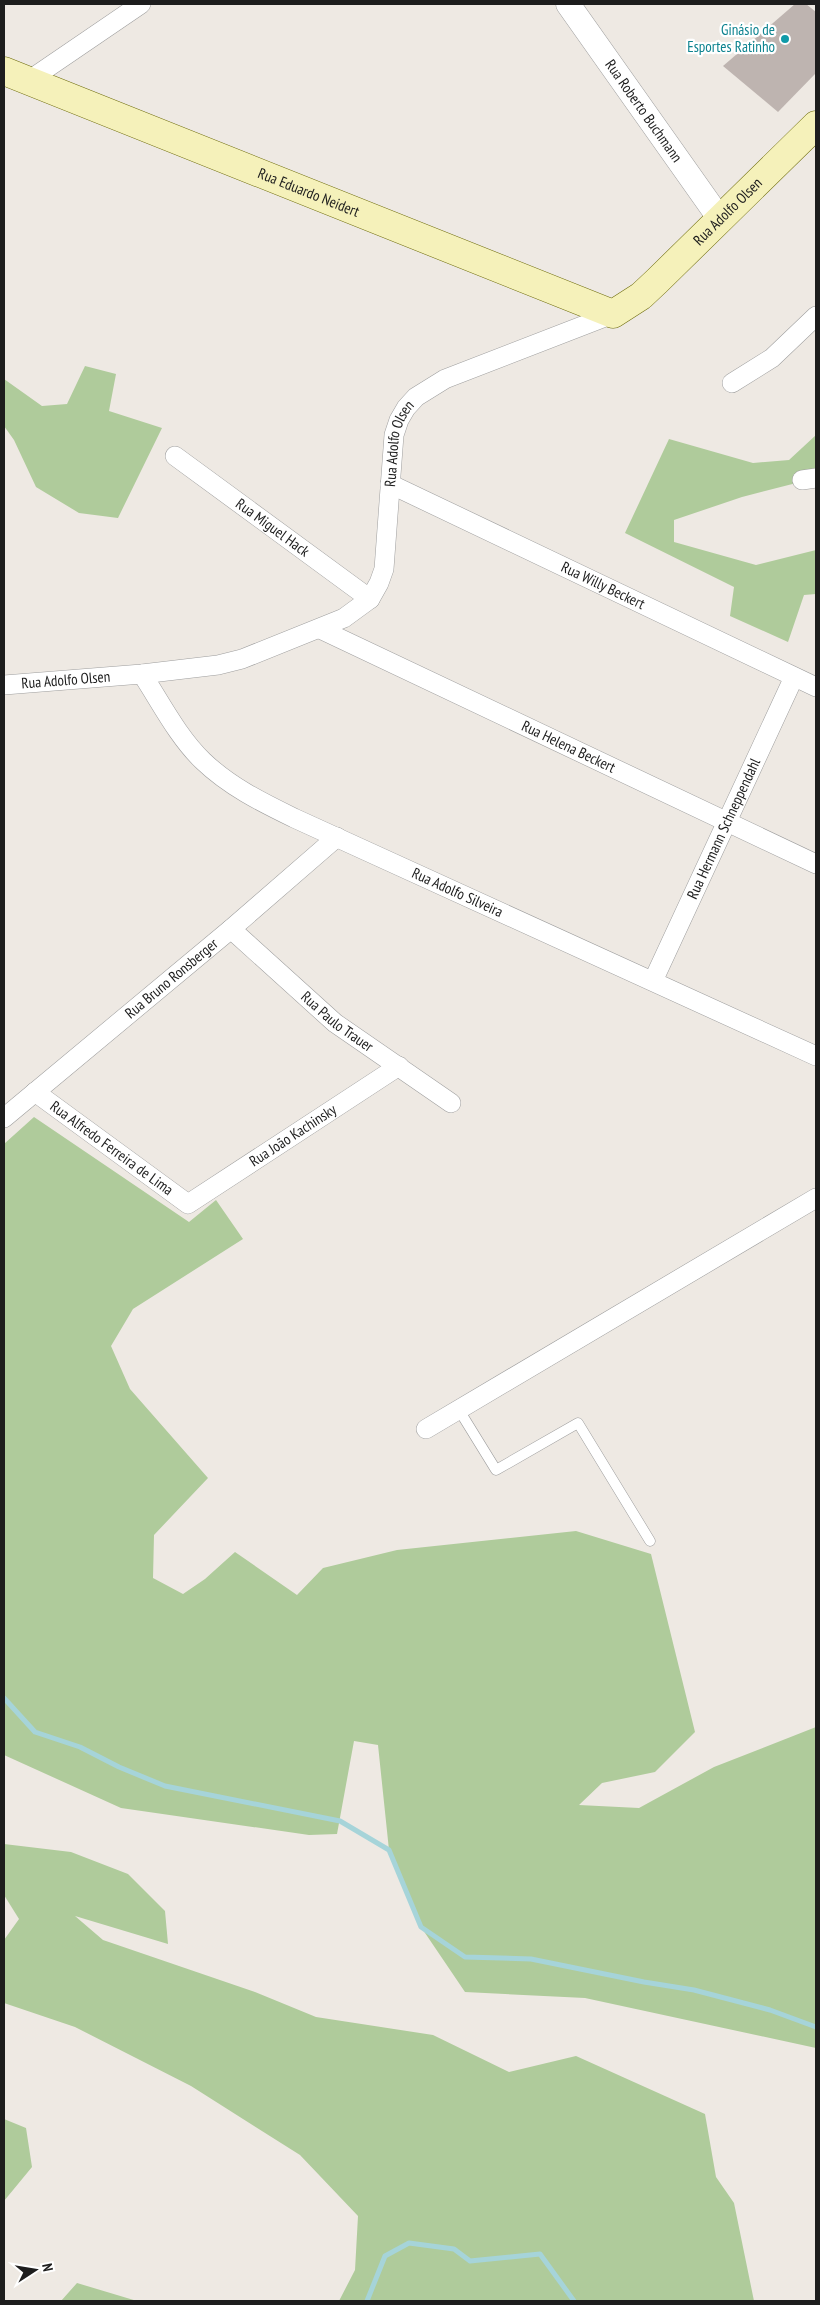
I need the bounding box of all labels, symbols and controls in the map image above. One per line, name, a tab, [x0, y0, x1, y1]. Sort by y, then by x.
place label: Ginásio de Esportes Ratinho	[687, 20, 775, 56]
marker: Ginásio de Esportes Ratinho	[779, 33, 791, 45]
street label: Rua Roberto Buchmann	[601, 56, 687, 166]
street label: Rua Eduardo Neidert	[255, 163, 362, 221]
street label: Rua Adolfo Olsen	[689, 173, 766, 249]
street label: Rua Adolfo Olsen	[380, 396, 418, 488]
street label: Rua Miguel Hack	[232, 494, 314, 561]
street label: Rua Willy Beckert	[558, 557, 648, 613]
street label: Rua Adolfo Olsen	[21, 667, 111, 693]
street label: Rua Helena Beckert	[519, 716, 619, 777]
street label: Rua Hermann Schneppendahl	[682, 754, 764, 902]
street label: Rua Adolfo Silveira	[409, 863, 506, 921]
street label: Rua Bruno Ronsberger	[121, 933, 222, 1022]
street label: Rua Paulo Trauer	[297, 987, 378, 1056]
street label: Rua Alfredo Ferreira de Lima	[47, 1096, 177, 1199]
street label: Rua João Kachinsky	[246, 1099, 340, 1170]
north arrow	[10, 2245, 60, 2295]
text: N	[38, 2262, 57, 2273]

